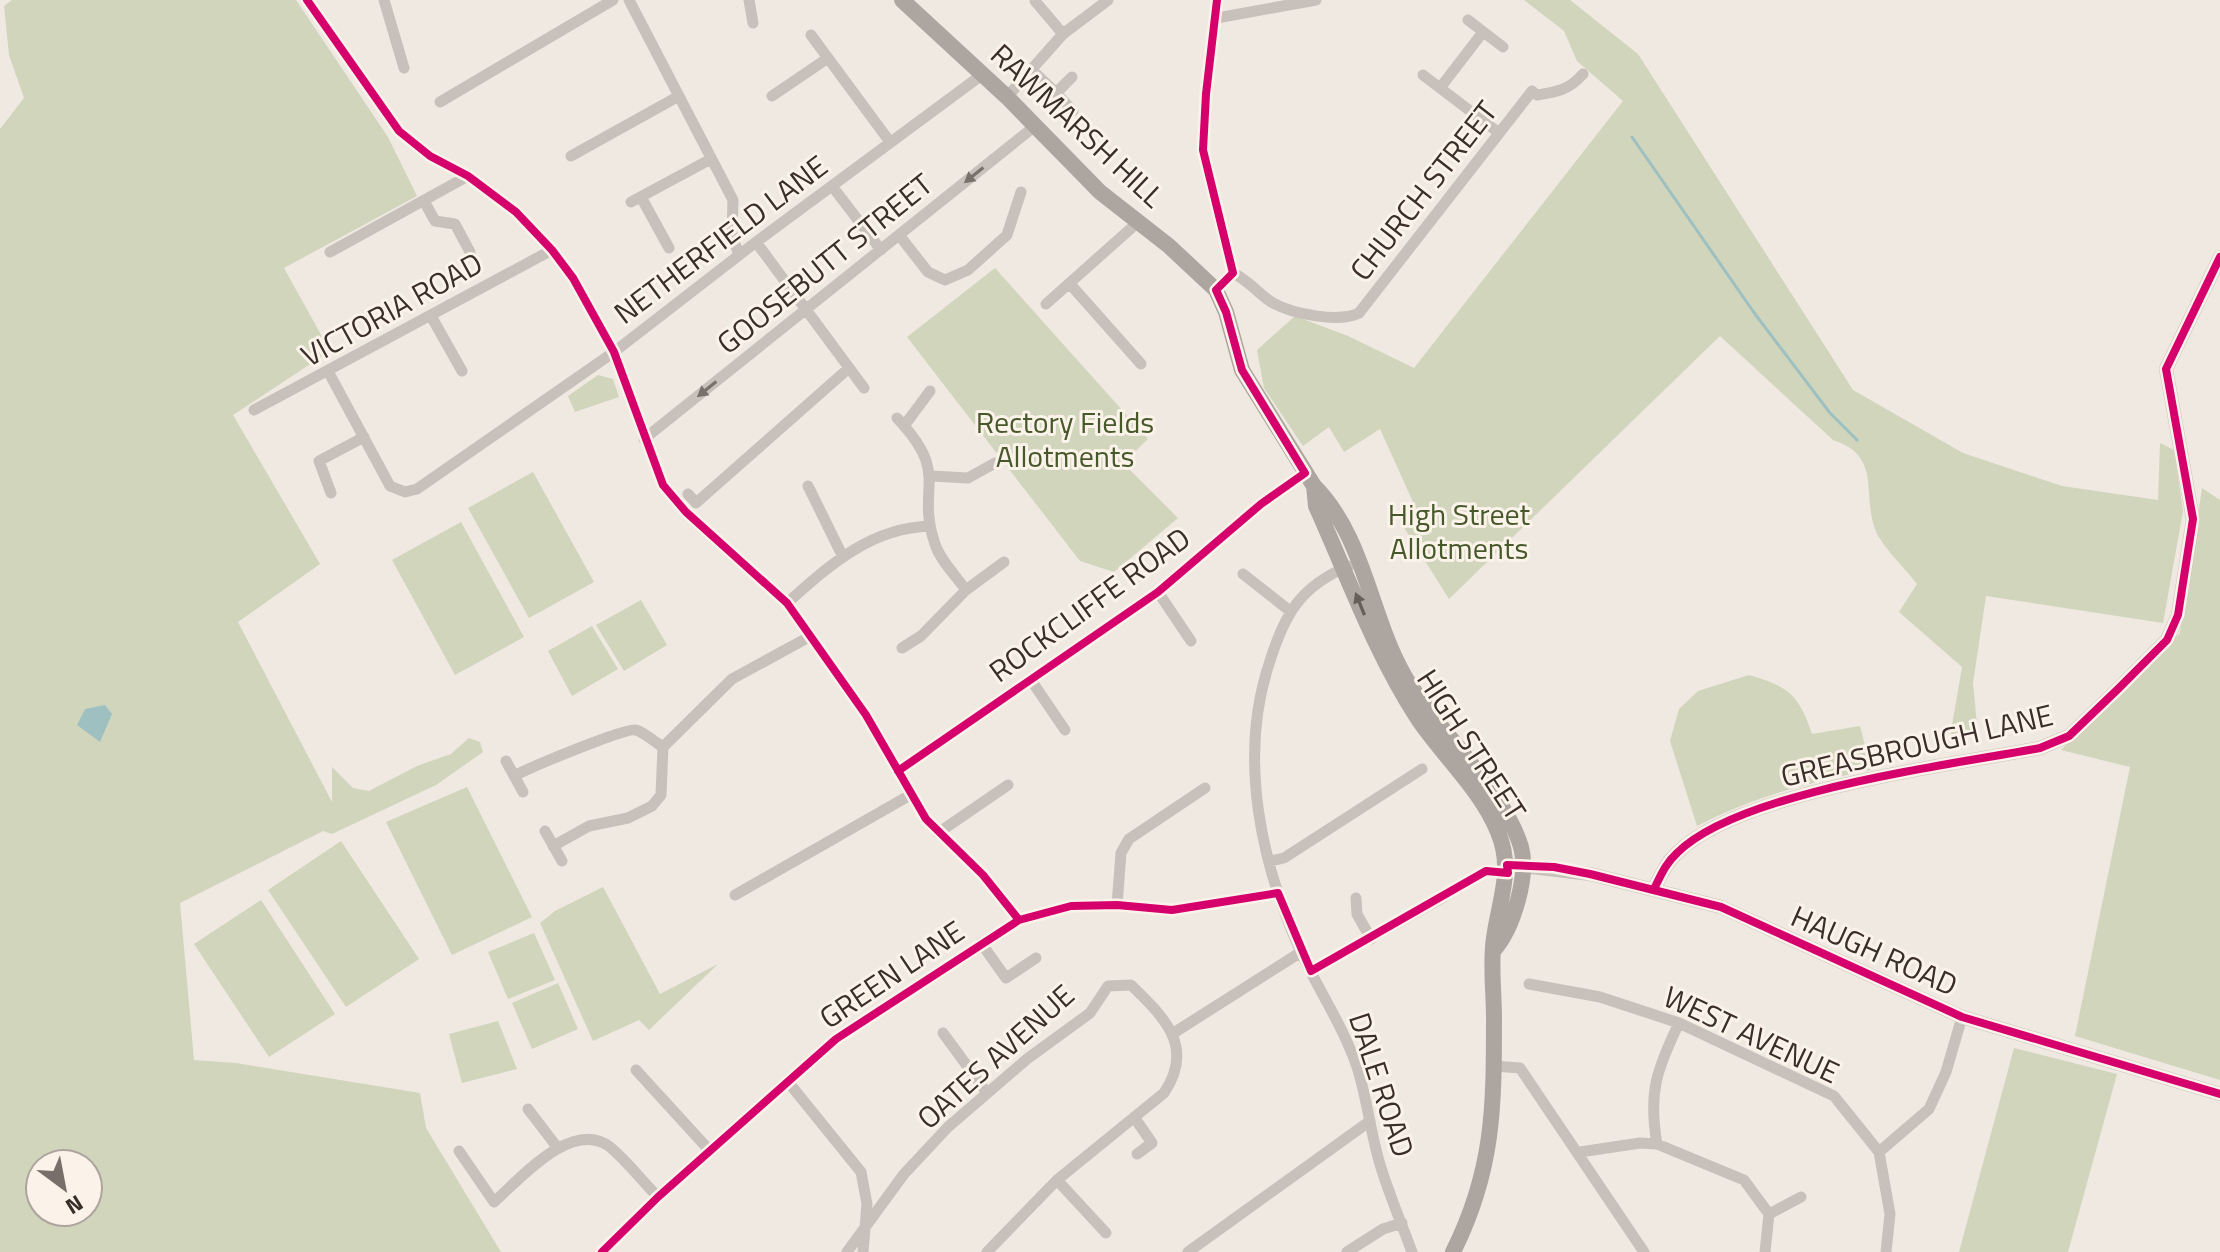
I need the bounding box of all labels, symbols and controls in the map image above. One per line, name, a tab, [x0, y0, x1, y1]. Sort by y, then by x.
street label: RAWMARSH HILL	[980, 32, 1175, 218]
street label: CHURCH STREET	[1338, 91, 1508, 290]
street label: NETHERFIELD LANE	[604, 143, 837, 335]
street label: GOOSEBUTT STREET	[706, 161, 943, 365]
one-way arrow	[964, 166, 984, 183]
street label: VICTORIA ROAD	[292, 240, 491, 378]
one-way arrow	[697, 380, 717, 397]
park label: Rectory Fields Allotments	[976, 399, 1154, 479]
park label: High Street Allotments	[1388, 491, 1531, 571]
street label: ROCKCLIFFE ROAD	[979, 515, 1200, 693]
one-way arrow	[1353, 592, 1366, 616]
street label: HIGH STREET	[1406, 660, 1538, 829]
street label: GREASBROUGH LANE	[1776, 691, 2057, 799]
street label: HAUGH ROAD	[1784, 893, 1965, 1007]
street label: GREEN LANE	[810, 909, 973, 1040]
street label: OATES AVENUE	[906, 973, 1084, 1140]
street label: WEST AVENUE	[1656, 973, 1847, 1095]
street label: DALE ROAD	[1337, 1006, 1427, 1163]
north arrow	[24, 1148, 104, 1228]
text: N	[59, 1187, 90, 1223]

